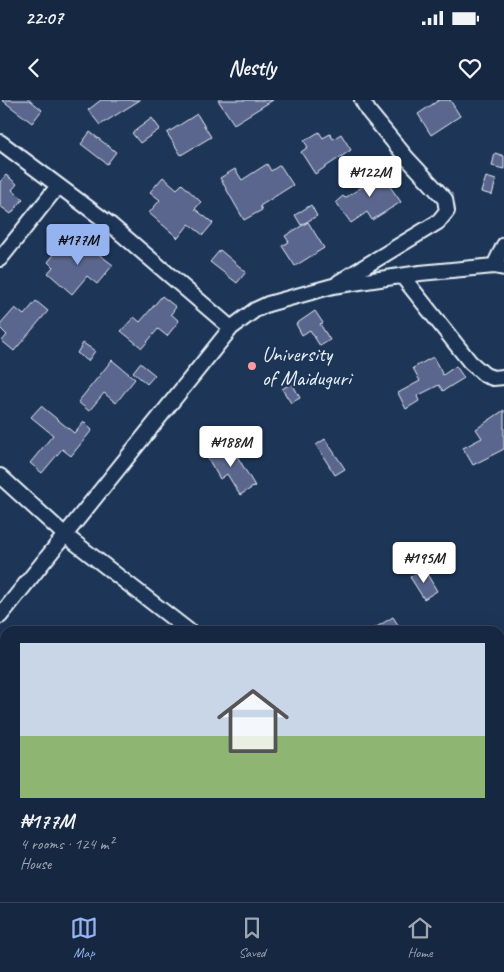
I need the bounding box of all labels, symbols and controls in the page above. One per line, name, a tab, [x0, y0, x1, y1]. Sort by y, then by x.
text: 22:07	[25, 6, 63, 30]
icon: back	[20, 54, 48, 82]
text: Nestly	[228, 54, 276, 82]
icon: heart	[456, 54, 484, 82]
pin: ₦122M	[335, 156, 405, 198]
text: ₦122M	[349, 162, 391, 182]
pin: ₦177M	[43, 224, 113, 266]
text: ₦177M	[57, 230, 99, 250]
place label: University of Maiduguri	[262, 341, 354, 391]
marker: University of Maiduguri	[246, 360, 258, 372]
pin: ₦188M	[196, 426, 266, 468]
text: ₦188M	[210, 432, 252, 452]
pin: ₦195M	[389, 542, 459, 584]
text: ₦195M	[404, 548, 444, 568]
icon: home	[208, 676, 298, 766]
text: ₦177M	[20, 808, 74, 834]
text: 4 rooms · 124 m²	[20, 834, 114, 854]
text: House	[20, 854, 51, 874]
tab: Map	[70, 914, 98, 961]
tab: Saved	[238, 914, 266, 961]
tab: Home	[406, 914, 434, 961]

